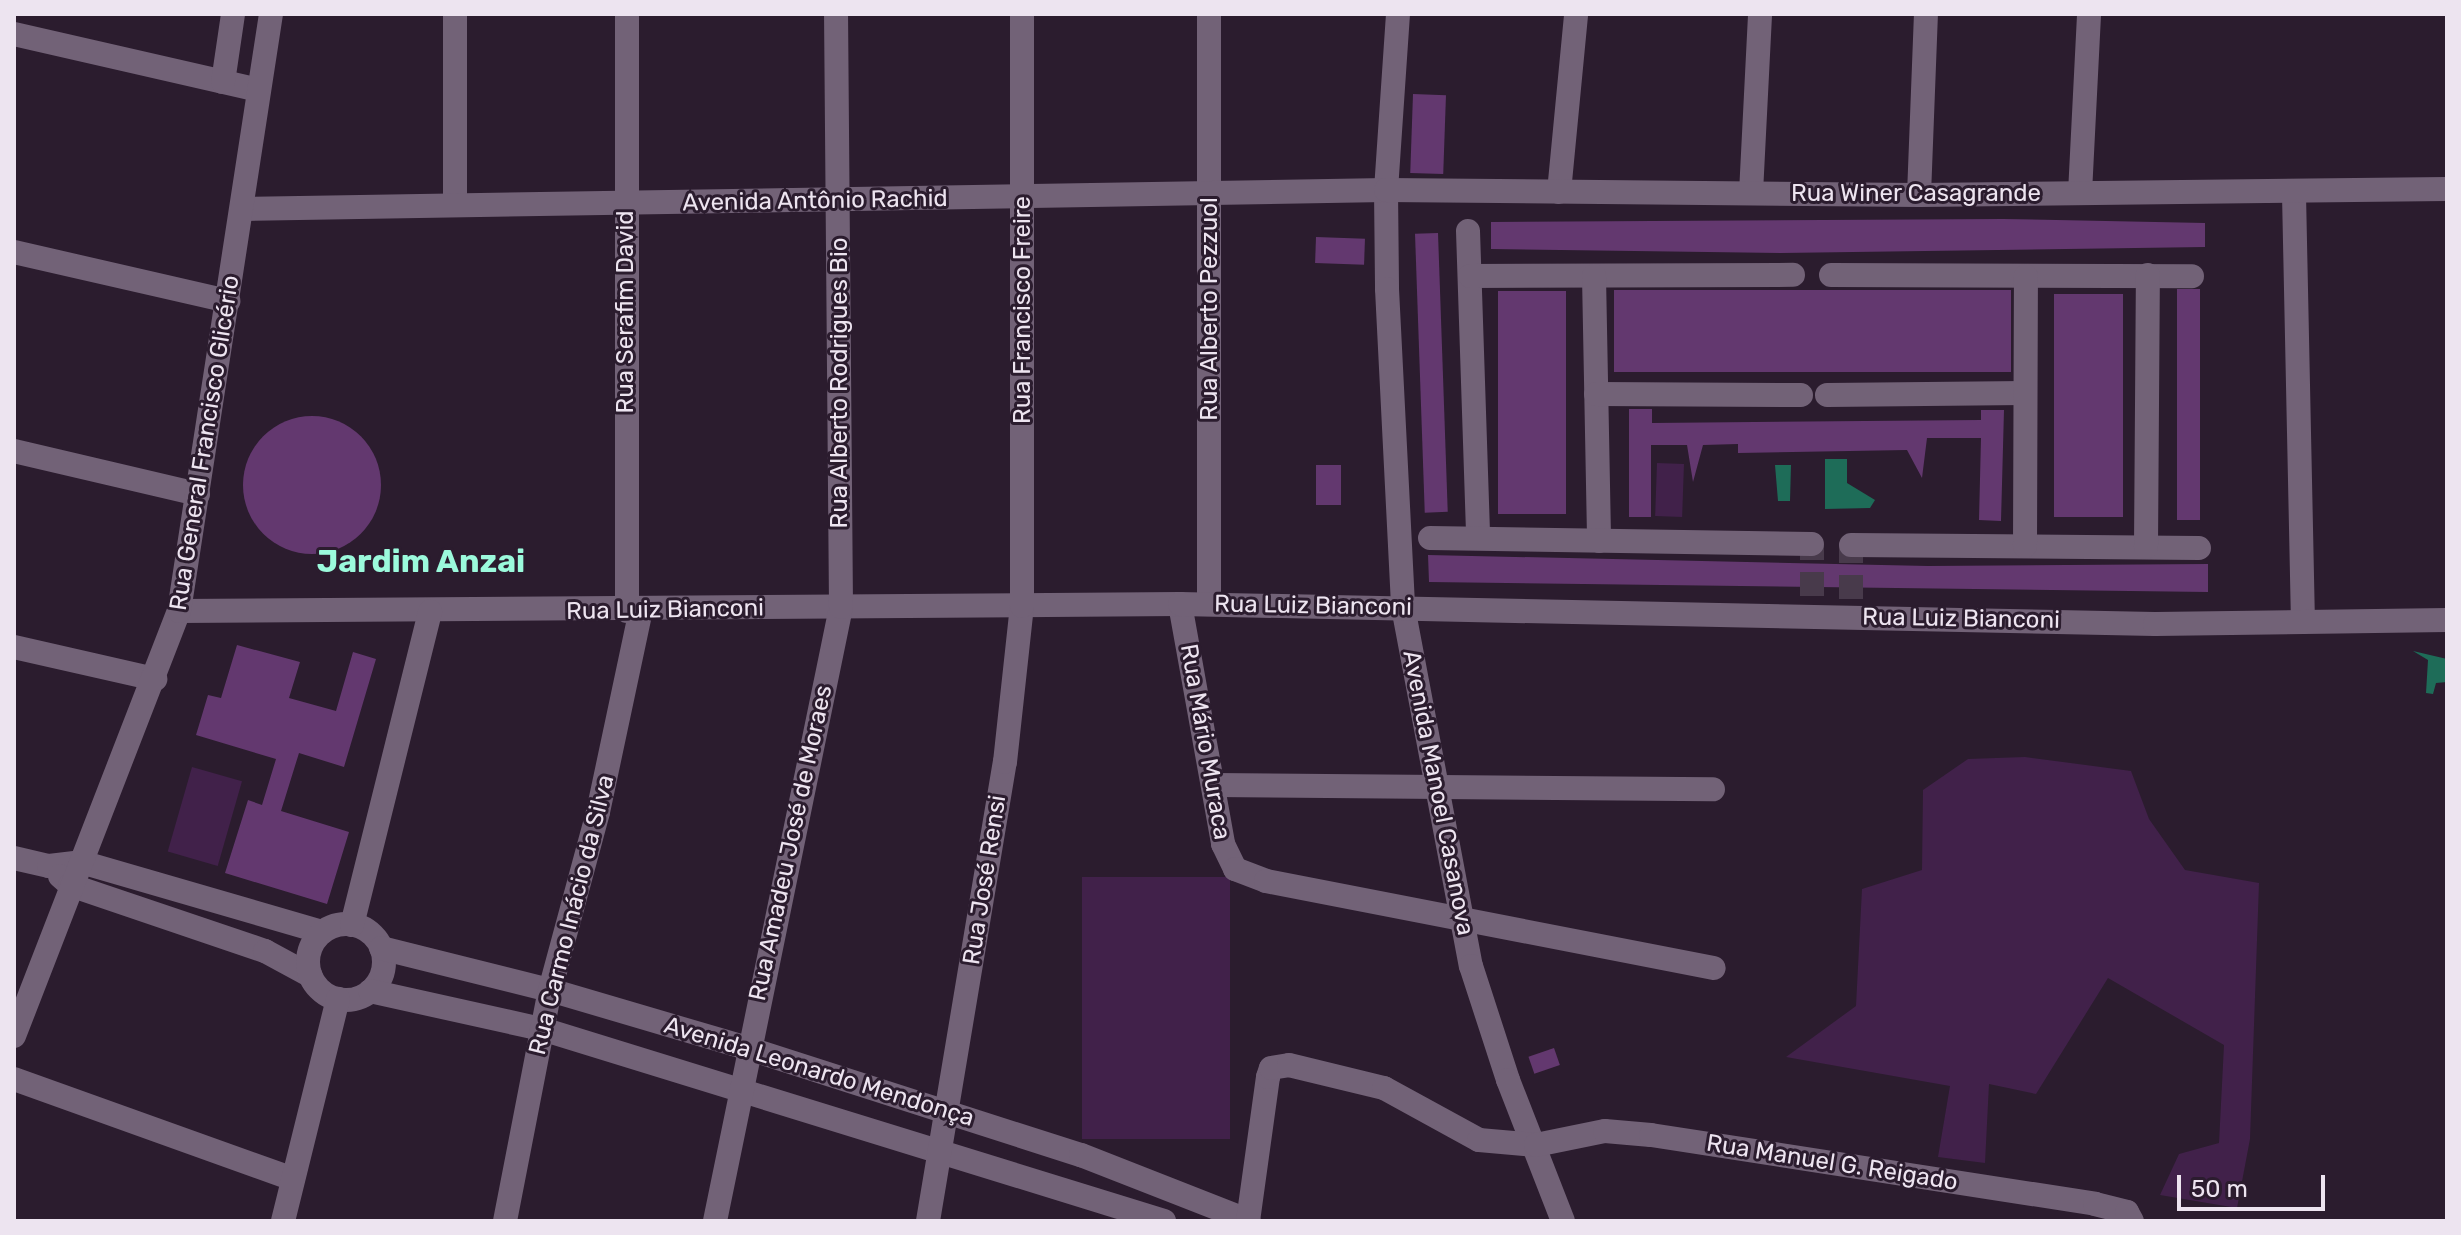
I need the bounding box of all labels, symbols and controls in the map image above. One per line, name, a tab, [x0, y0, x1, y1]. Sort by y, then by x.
street label: Rua Winer Casagrande	[1791, 180, 2041, 208]
street label: Avenida Antônio Rachid	[682, 184, 948, 218]
street label: Rua Francisco Freire	[1009, 196, 1037, 424]
street label: Rua Alberto Pezzuol	[1196, 197, 1224, 421]
street label: Rua Serafim David	[612, 210, 640, 414]
street label: Rua Alberto Rodrigues Bio	[826, 237, 854, 529]
street label: Rua General Francisco Glicério	[164, 273, 246, 613]
district label: Jardim Anzai	[316, 542, 526, 580]
street label: Rua Luiz Bianconi	[1214, 590, 1412, 622]
street label: Rua Luiz Bianconi	[566, 594, 764, 626]
street label: Rua Luiz Bianconi	[1862, 603, 2060, 635]
street label: Rua Mário Muraca	[1174, 642, 1236, 842]
street label: Avenida Manoel Casanova	[1396, 648, 1480, 938]
street label: Rua Amadeu José de Moraes	[743, 682, 839, 1004]
street label: Rua Carmo Inácio da Silva	[523, 772, 621, 1058]
street label: Rua José Rensi	[957, 793, 1013, 967]
street label: Avenida Leonardo Mendonça	[661, 1011, 977, 1133]
street label: Rua Manuel G. Reigado	[1704, 1129, 1960, 1197]
scale bar	[2181, 1159, 2329, 1209]
text: 50 m	[2191, 1175, 2248, 1203]

